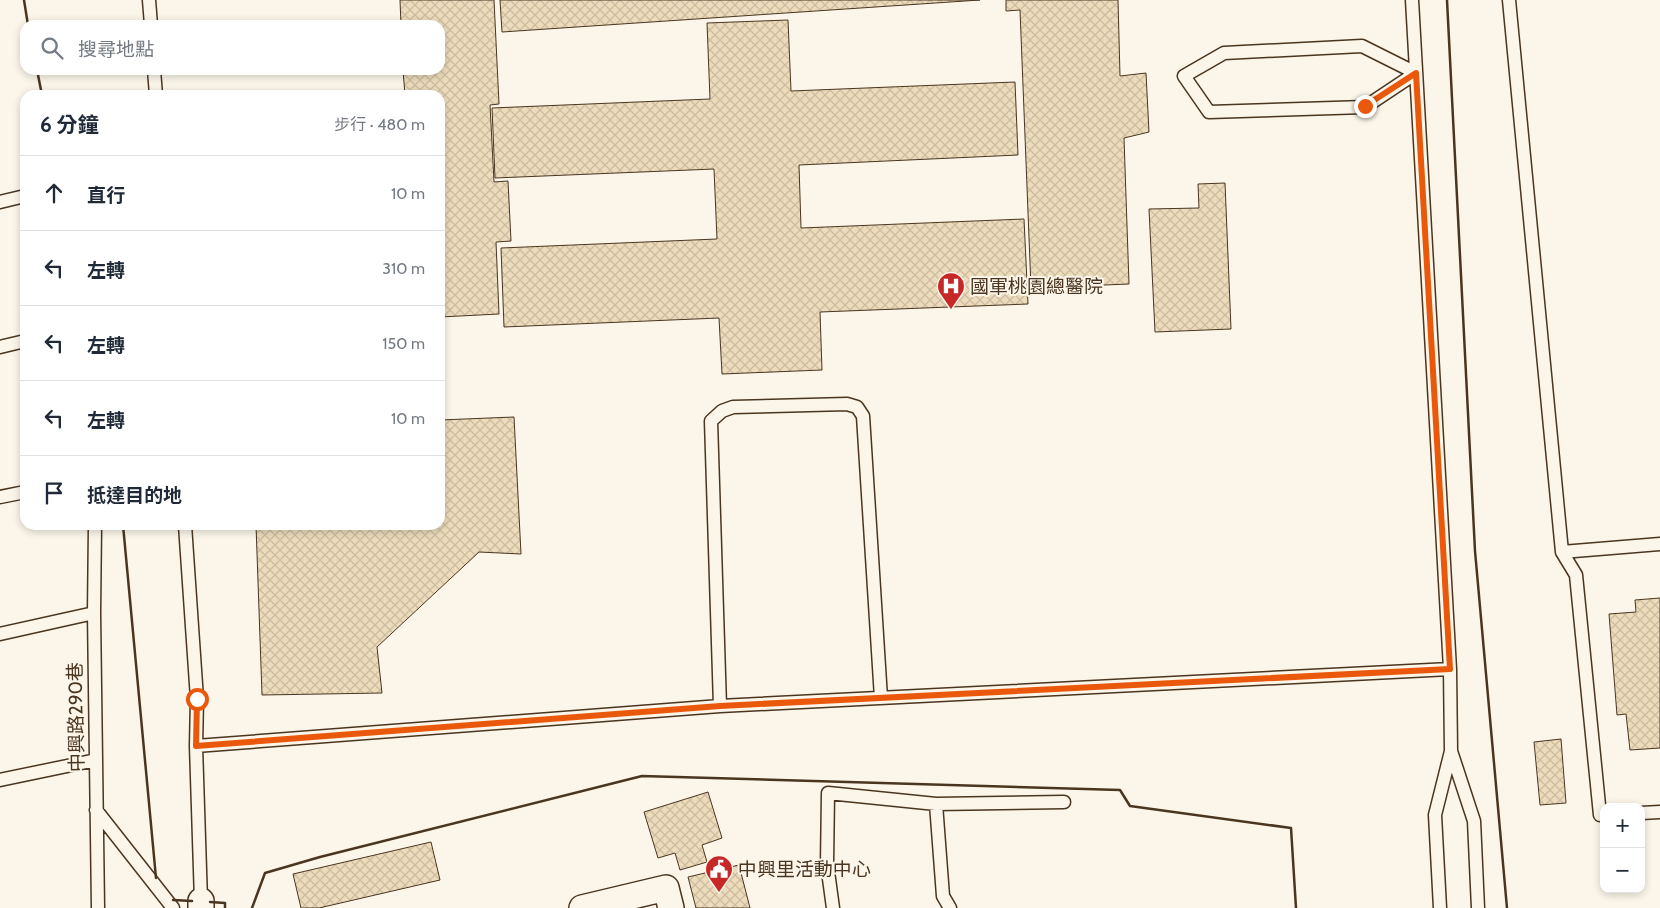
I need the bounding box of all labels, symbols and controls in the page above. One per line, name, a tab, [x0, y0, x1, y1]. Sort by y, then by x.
search box	[20, 20, 445, 75]
icon: search	[38, 34, 66, 62]
text: 搜尋地點	[78, 38, 154, 61]
route end	[1354, 95, 1377, 118]
text: 6 分鐘	[40, 112, 99, 137]
text: 步行 · 480 m	[334, 115, 425, 134]
icon: ahead	[40, 179, 68, 207]
text: 直行	[87, 184, 125, 207]
text: 10 m	[391, 184, 425, 203]
icon: left	[40, 254, 68, 282]
text: 左轉	[87, 259, 125, 282]
text: 310 m	[382, 259, 425, 278]
hospital icon: 國軍桃園總醫院	[936, 271, 966, 310]
place label: 國軍桃園總醫院	[970, 275, 1103, 298]
icon: left	[40, 329, 68, 357]
text: 左轉	[87, 334, 125, 357]
text: 150 m	[382, 334, 425, 353]
icon: left	[40, 404, 68, 432]
text: 左轉	[87, 409, 125, 432]
text: 10 m	[391, 409, 425, 428]
icon: arrive	[40, 479, 68, 507]
text: 抵達目的地	[87, 484, 182, 507]
street label: 中興路290巷	[64, 662, 88, 772]
route start	[186, 688, 209, 711]
map controls	[1600, 803, 1645, 893]
button: +	[1600, 803, 1645, 848]
button: −	[1600, 848, 1645, 893]
public building icon: 中興里活動中心	[704, 854, 734, 893]
place label: 中興里活動中心	[738, 858, 871, 881]

